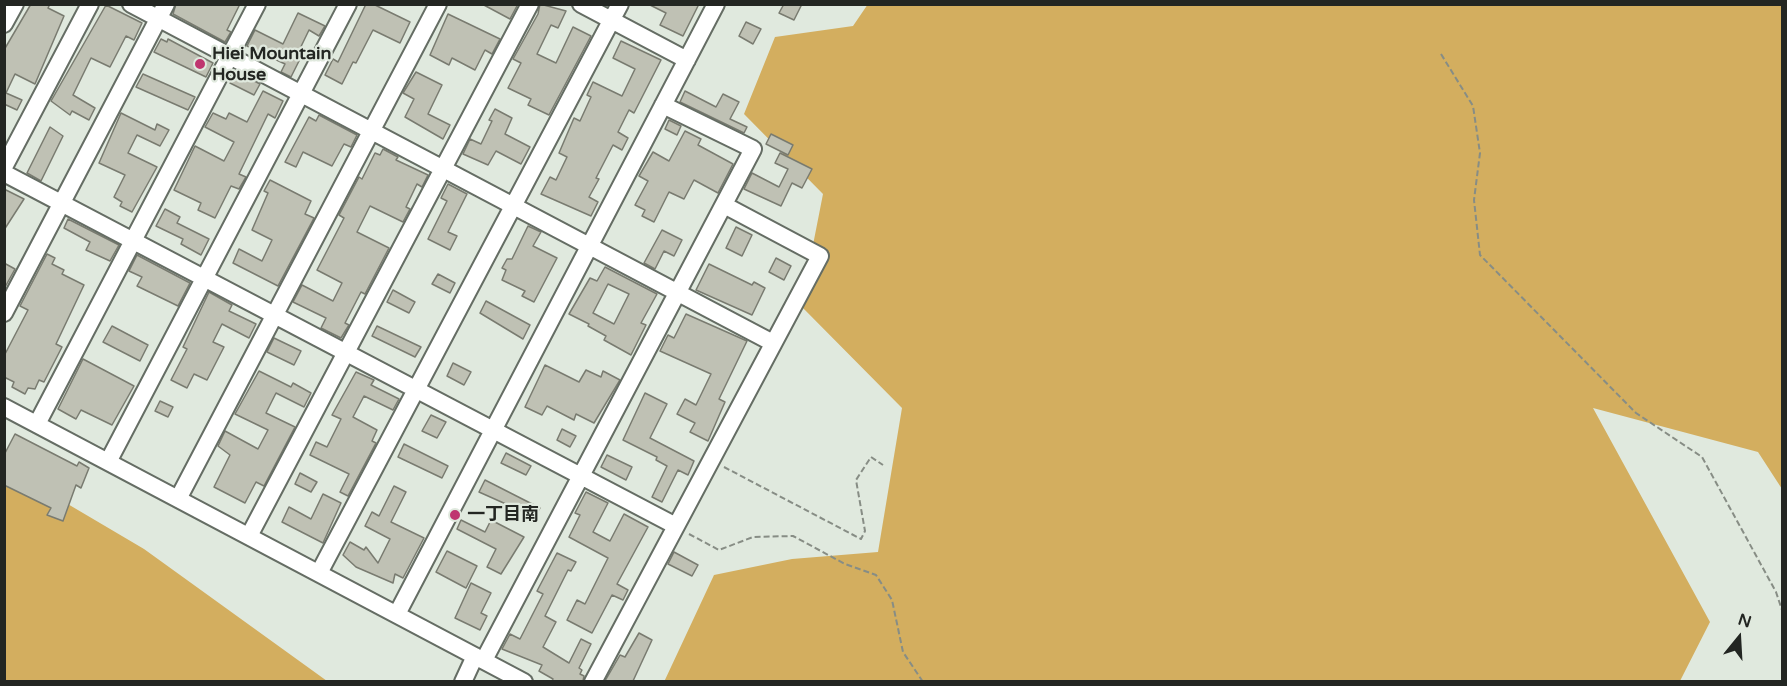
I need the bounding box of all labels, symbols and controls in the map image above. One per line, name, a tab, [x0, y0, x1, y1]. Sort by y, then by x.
place label: Hiei Mountain House	[212, 43, 331, 86]
marker: Hiei Mountain House	[193, 57, 207, 71]
place label: 一丁目南	[467, 504, 539, 526]
marker: 一丁目南	[448, 508, 462, 522]
north arrow	[1709, 608, 1769, 668]
text: N	[1735, 609, 1754, 632]

